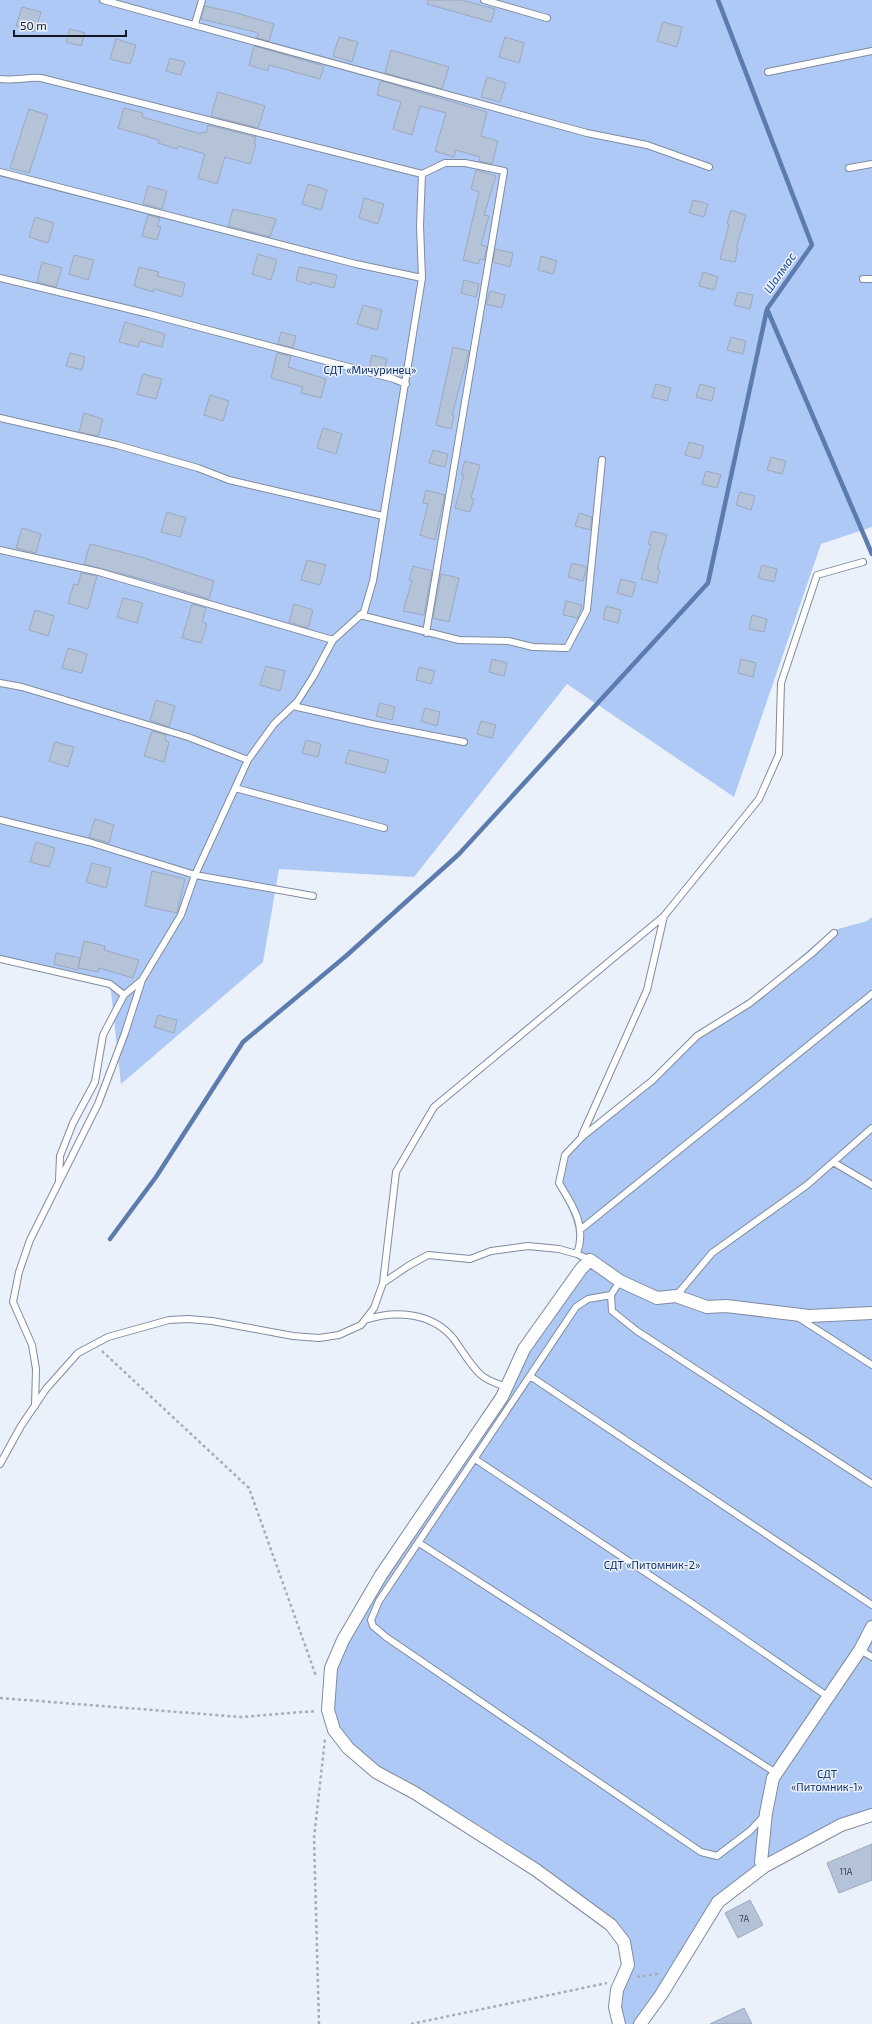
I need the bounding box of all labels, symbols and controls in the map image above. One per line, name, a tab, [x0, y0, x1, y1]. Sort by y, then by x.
scale bar	[14, 12, 126, 38]
text: 50 m	[20, 18, 47, 32]
water label: Шалмас	[760, 249, 798, 295]
park label: СДТ «Мичуринец»	[324, 363, 416, 377]
park label: СДТ «Питомник-2»	[604, 1558, 700, 1571]
park label: СДТ «Питомник-1»	[791, 1767, 863, 1793]
house number: 11А	[840, 1866, 853, 1877]
house number: 7А	[739, 1913, 749, 1924]

